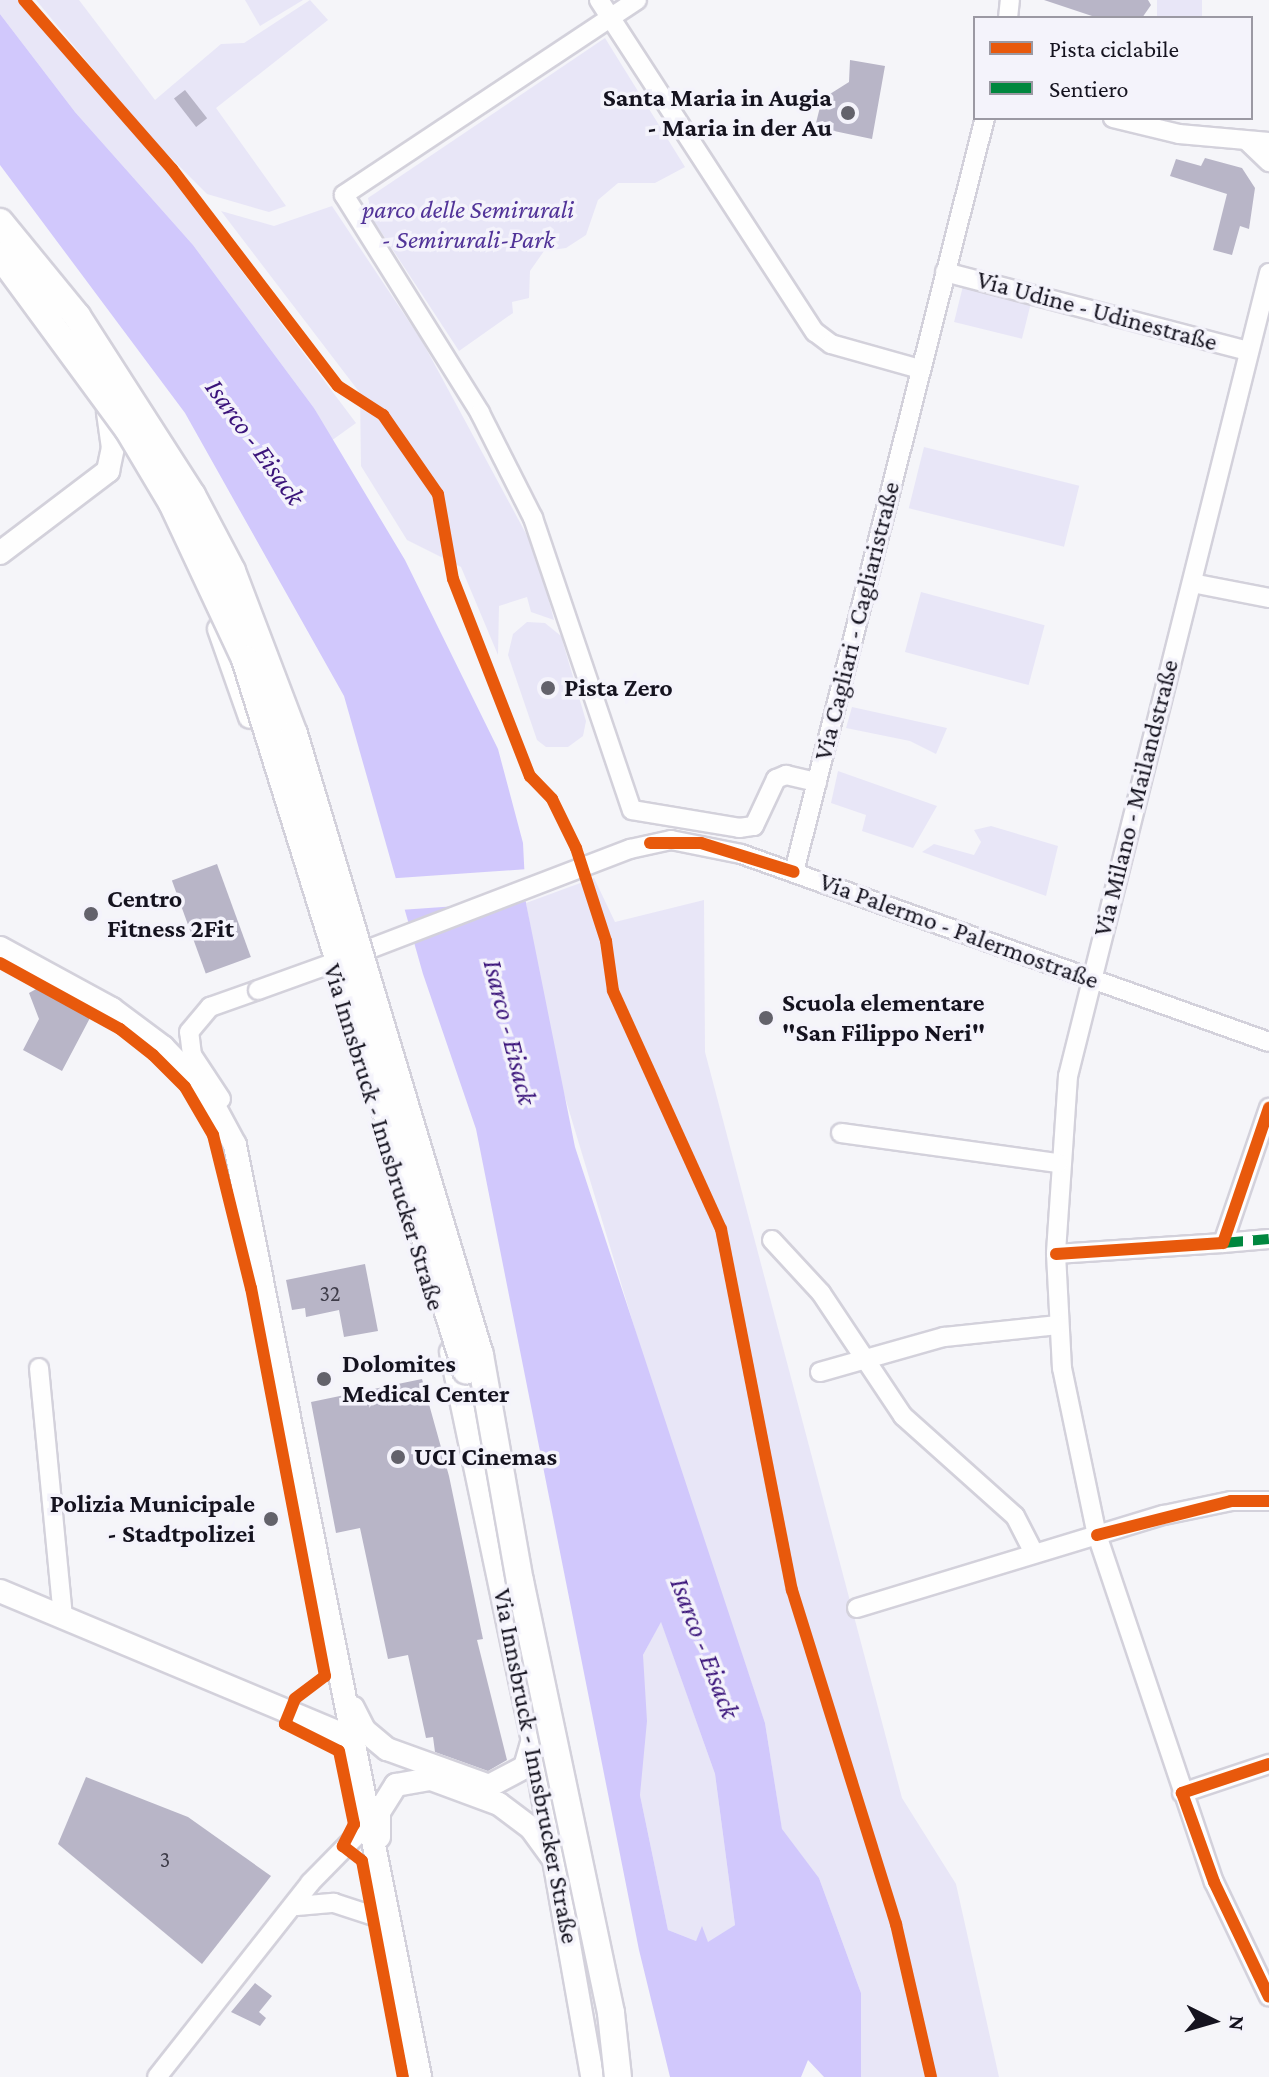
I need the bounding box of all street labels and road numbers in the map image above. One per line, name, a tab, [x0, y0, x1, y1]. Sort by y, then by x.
street label: Via Udine - Udinestraße	[973, 264, 1221, 358]
street label: Via Cagliari - Cagliaristraße	[807, 479, 907, 763]
street label: Via Milano - Mailandstraße	[1087, 656, 1185, 940]
street label: Via Palermo - Palermostraße	[815, 866, 1103, 996]
street label: Via Innsbruck - Innsbrucker Straße	[316, 960, 452, 1314]
street label: Via Innsbruck - Innsbrucker Straße	[486, 1586, 586, 1946]

